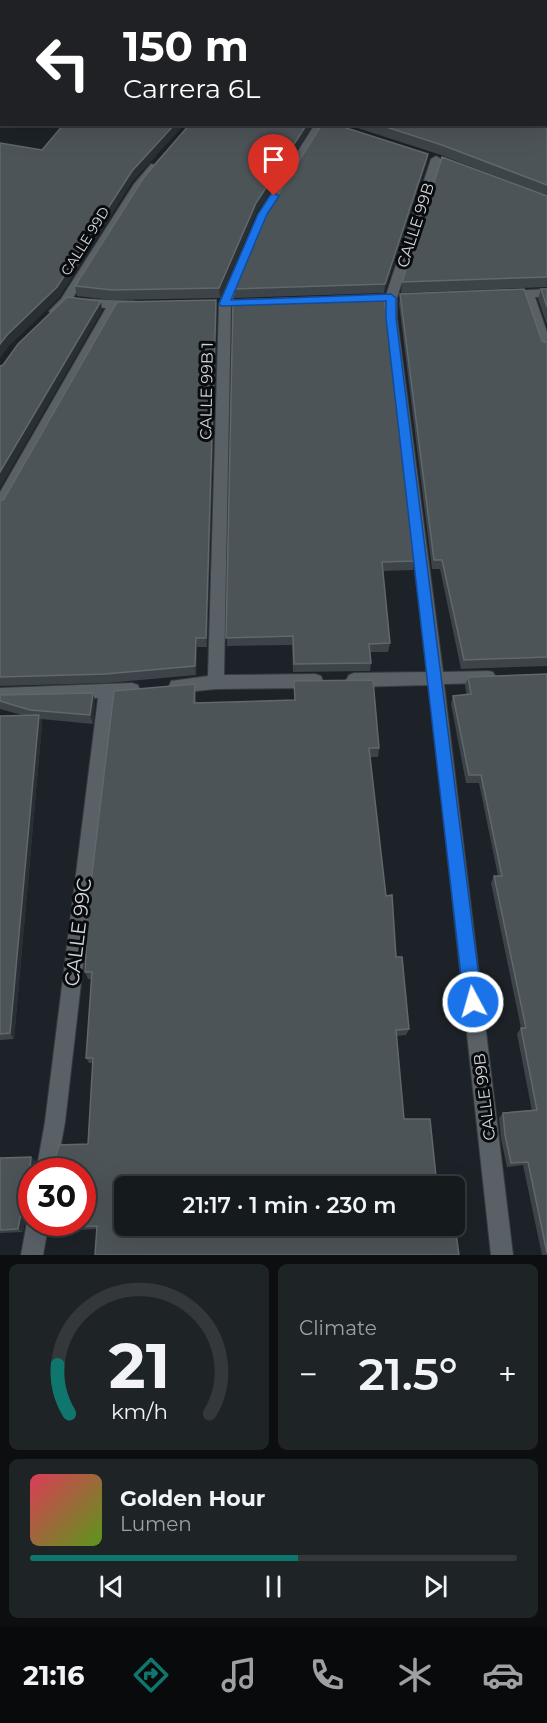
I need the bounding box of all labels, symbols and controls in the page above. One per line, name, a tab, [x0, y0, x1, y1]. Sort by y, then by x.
text: 150 m	[123, 20, 249, 72]
icon: left	[24, 24, 102, 102]
text: Carrera 6L	[123, 72, 260, 105]
pin	[248, 134, 299, 196]
icon: arrive	[257, 143, 290, 176]
street label: CALLE 99B	[393, 180, 438, 270]
street label: CALLE 99D	[57, 203, 113, 279]
street label: CALLE 99B 1	[196, 342, 217, 440]
street label: CALLE 99C	[59, 876, 97, 988]
position arrow	[441, 970, 505, 1034]
street label: CALLE 99B	[470, 1052, 499, 1142]
speed limit sign: 30	[18, 1158, 96, 1236]
text: 21:17 · 1 min · 230 m	[183, 1192, 396, 1219]
text: Climate	[299, 1316, 377, 1340]
text: 21	[108, 1328, 170, 1404]
text: 21.5°	[358, 1346, 458, 1401]
text: −	[299, 1354, 318, 1394]
text: +	[498, 1354, 517, 1394]
text: km/h	[110, 1398, 168, 1424]
text: Golden Hour	[120, 1485, 265, 1512]
text: Lumen	[120, 1512, 192, 1536]
icon: previous	[95, 1570, 128, 1603]
icon: pause	[257, 1570, 290, 1603]
icon: next	[419, 1570, 452, 1603]
icon: directions	[130, 1654, 172, 1696]
icon: music	[218, 1654, 260, 1696]
icon: phone	[306, 1654, 348, 1696]
icon: climate	[394, 1654, 436, 1696]
icon: car	[482, 1654, 524, 1696]
text: 21:16	[23, 1659, 84, 1692]

